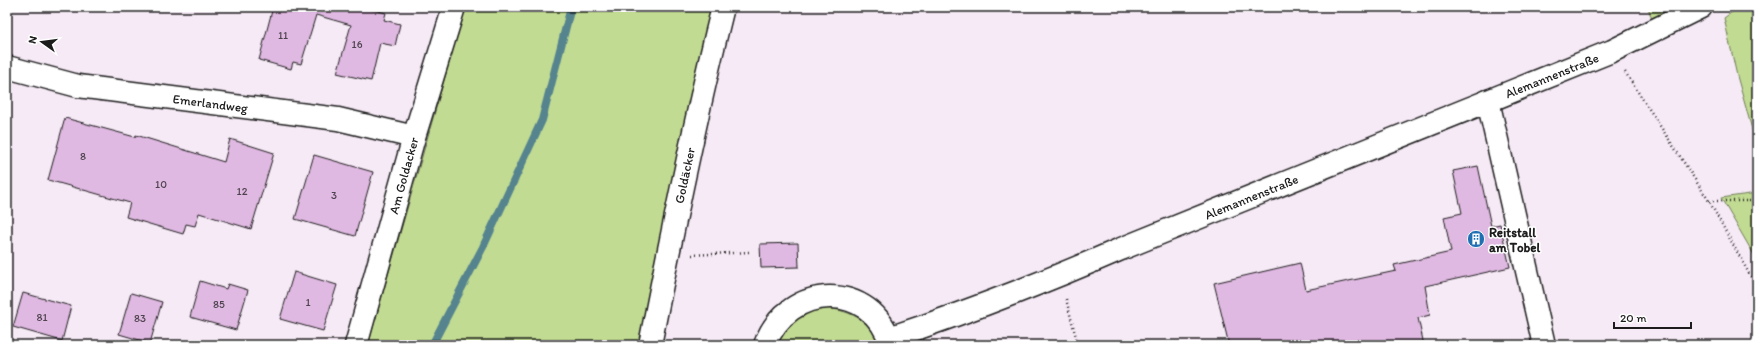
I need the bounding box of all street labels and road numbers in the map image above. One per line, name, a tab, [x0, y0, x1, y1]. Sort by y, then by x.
street label: Alemannenstraße	[1503, 50, 1601, 101]
street label: Emerlandweg	[172, 91, 249, 116]
street label: Am Goldacker	[386, 135, 422, 216]
street label: Goldäcker	[672, 146, 698, 205]
street label: Alemannenstraße	[1202, 171, 1300, 223]

